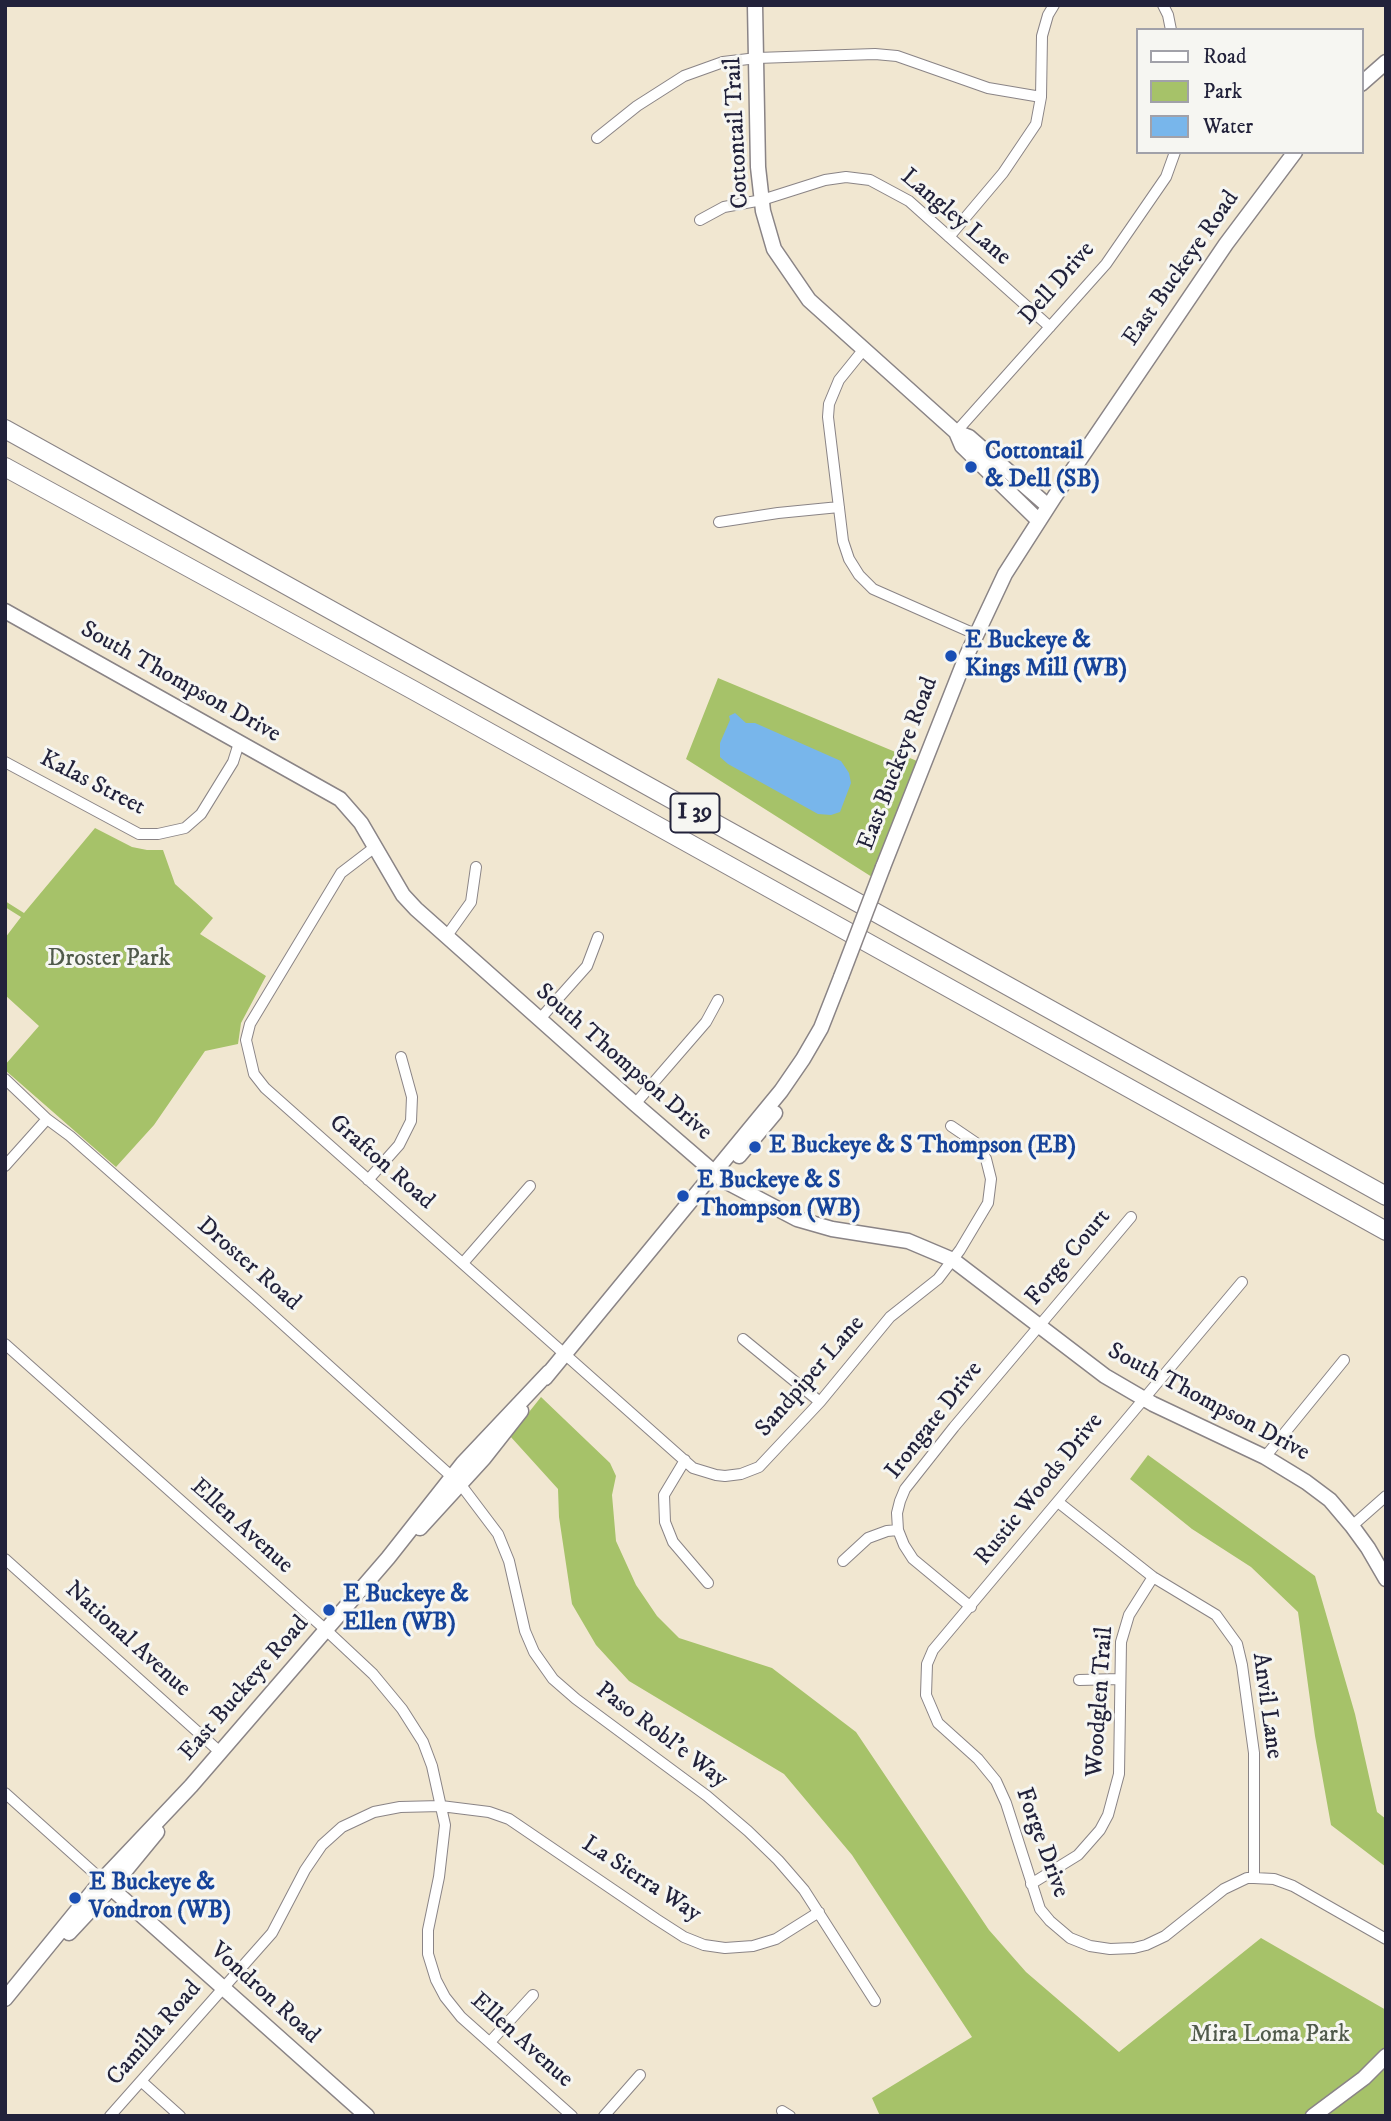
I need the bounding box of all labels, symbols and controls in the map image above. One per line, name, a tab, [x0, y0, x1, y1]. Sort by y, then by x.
legend	[1136, 28, 1363, 154]
text: Road	[1203, 44, 1247, 70]
street label: Cottontail Trail	[720, 56, 756, 210]
text: Park	[1203, 79, 1242, 105]
text: Water	[1203, 114, 1253, 140]
street label: Langley Lane	[894, 164, 1016, 272]
street label: East Buckeye Road	[1118, 186, 1246, 352]
street label: Dell Drive	[1014, 237, 1102, 331]
place label: Cottontail & Dell (SB)	[985, 439, 1100, 495]
marker: Cottontail & Dell (SB)	[963, 459, 979, 475]
street label: South Thompson Drive	[75, 616, 285, 750]
place label: E Buckeye & Kings Mill (WB)	[965, 628, 1127, 684]
marker: E Buckeye & Kings Mill (WB)	[943, 648, 959, 664]
street label: East Buckeye Road	[853, 673, 945, 855]
street label: Kalas Street	[35, 745, 149, 823]
road number: I 39	[670, 793, 720, 832]
park label: Droster Park	[47, 946, 171, 974]
street label: South Thompson Drive	[529, 978, 717, 1148]
street label: Grafton Road	[322, 1109, 440, 1217]
place label: E Buckeye & S Thompson (EB)	[769, 1133, 1076, 1161]
marker: E Buckeye & S Thompson (EB)	[747, 1139, 763, 1155]
place label: E Buckeye & S Thompson (WB)	[697, 1168, 860, 1224]
marker: E Buckeye & S Thompson (WB)	[675, 1188, 691, 1204]
street label: Forge Court	[1020, 1204, 1118, 1312]
street label: Droster Road	[190, 1212, 306, 1318]
street label: Sandpiper Lane	[750, 1310, 872, 1444]
street label: South Thompson Drive	[1102, 1338, 1314, 1468]
street label: Irongate Drive	[880, 1357, 990, 1485]
street label: Rustic Woods Drive	[970, 1408, 1110, 1572]
street label: Ellen Avenue	[184, 1473, 298, 1581]
street label: National Avenue	[58, 1576, 196, 1704]
place label: E Buckeye & Ellen (WB)	[343, 1582, 469, 1638]
marker: E Buckeye & Ellen (WB)	[321, 1602, 337, 1618]
street label: East Buckeye Road	[174, 1611, 316, 1767]
street label: Woodglen Trail	[1081, 1626, 1121, 1778]
street label: Anvil Lane	[1244, 1651, 1288, 1761]
street label: Paso Robl'e Way	[589, 1677, 733, 1795]
street label: Forge Drive	[1008, 1784, 1074, 1902]
street label: La Sierra Way	[576, 1831, 706, 1929]
place label: E Buckeye & Vondron (WB)	[89, 1870, 231, 1926]
marker: E Buckeye & Vondron (WB)	[67, 1890, 83, 1906]
street label: Vondron Road	[203, 1937, 325, 2051]
street label: Camilla Road	[102, 1976, 208, 2092]
street label: Ellen Avenue	[464, 1987, 578, 2095]
park label: Mira Loma Park	[1190, 2022, 1350, 2050]

